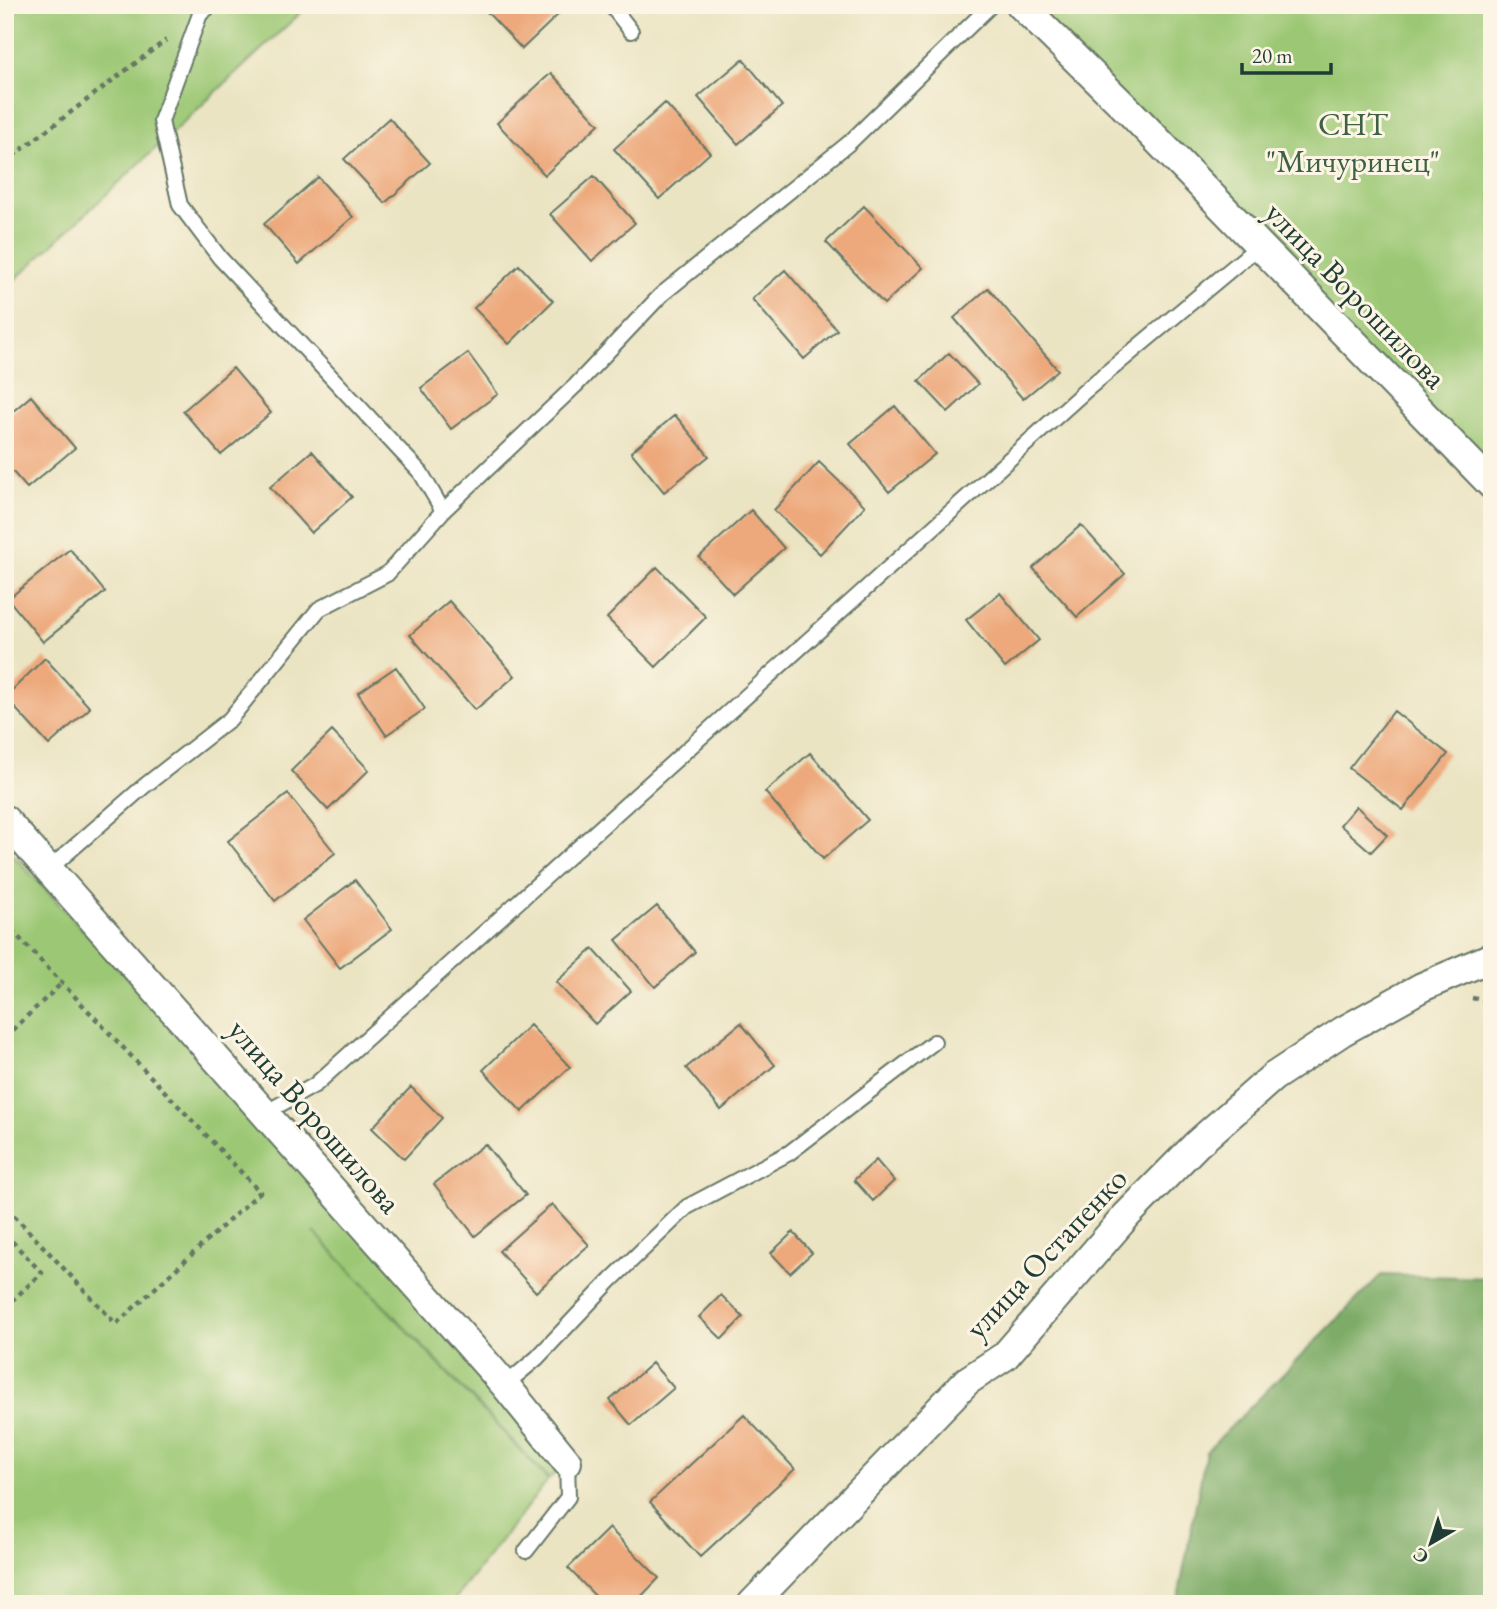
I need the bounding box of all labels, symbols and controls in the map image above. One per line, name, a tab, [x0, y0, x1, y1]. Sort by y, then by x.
scale bar	[1242, 32, 1331, 76]
text: 20 m	[1252, 42, 1293, 69]
park label: СНТ "Мичуринец"	[1266, 103, 1440, 182]
street label: улица Ворошилова	[1256, 192, 1456, 398]
street label: улица Ворошилова	[219, 1010, 411, 1222]
street label: улица Остапенко	[956, 1158, 1136, 1348]
north arrow	[1396, 1508, 1466, 1578]
text: С	[1408, 1542, 1434, 1570]

